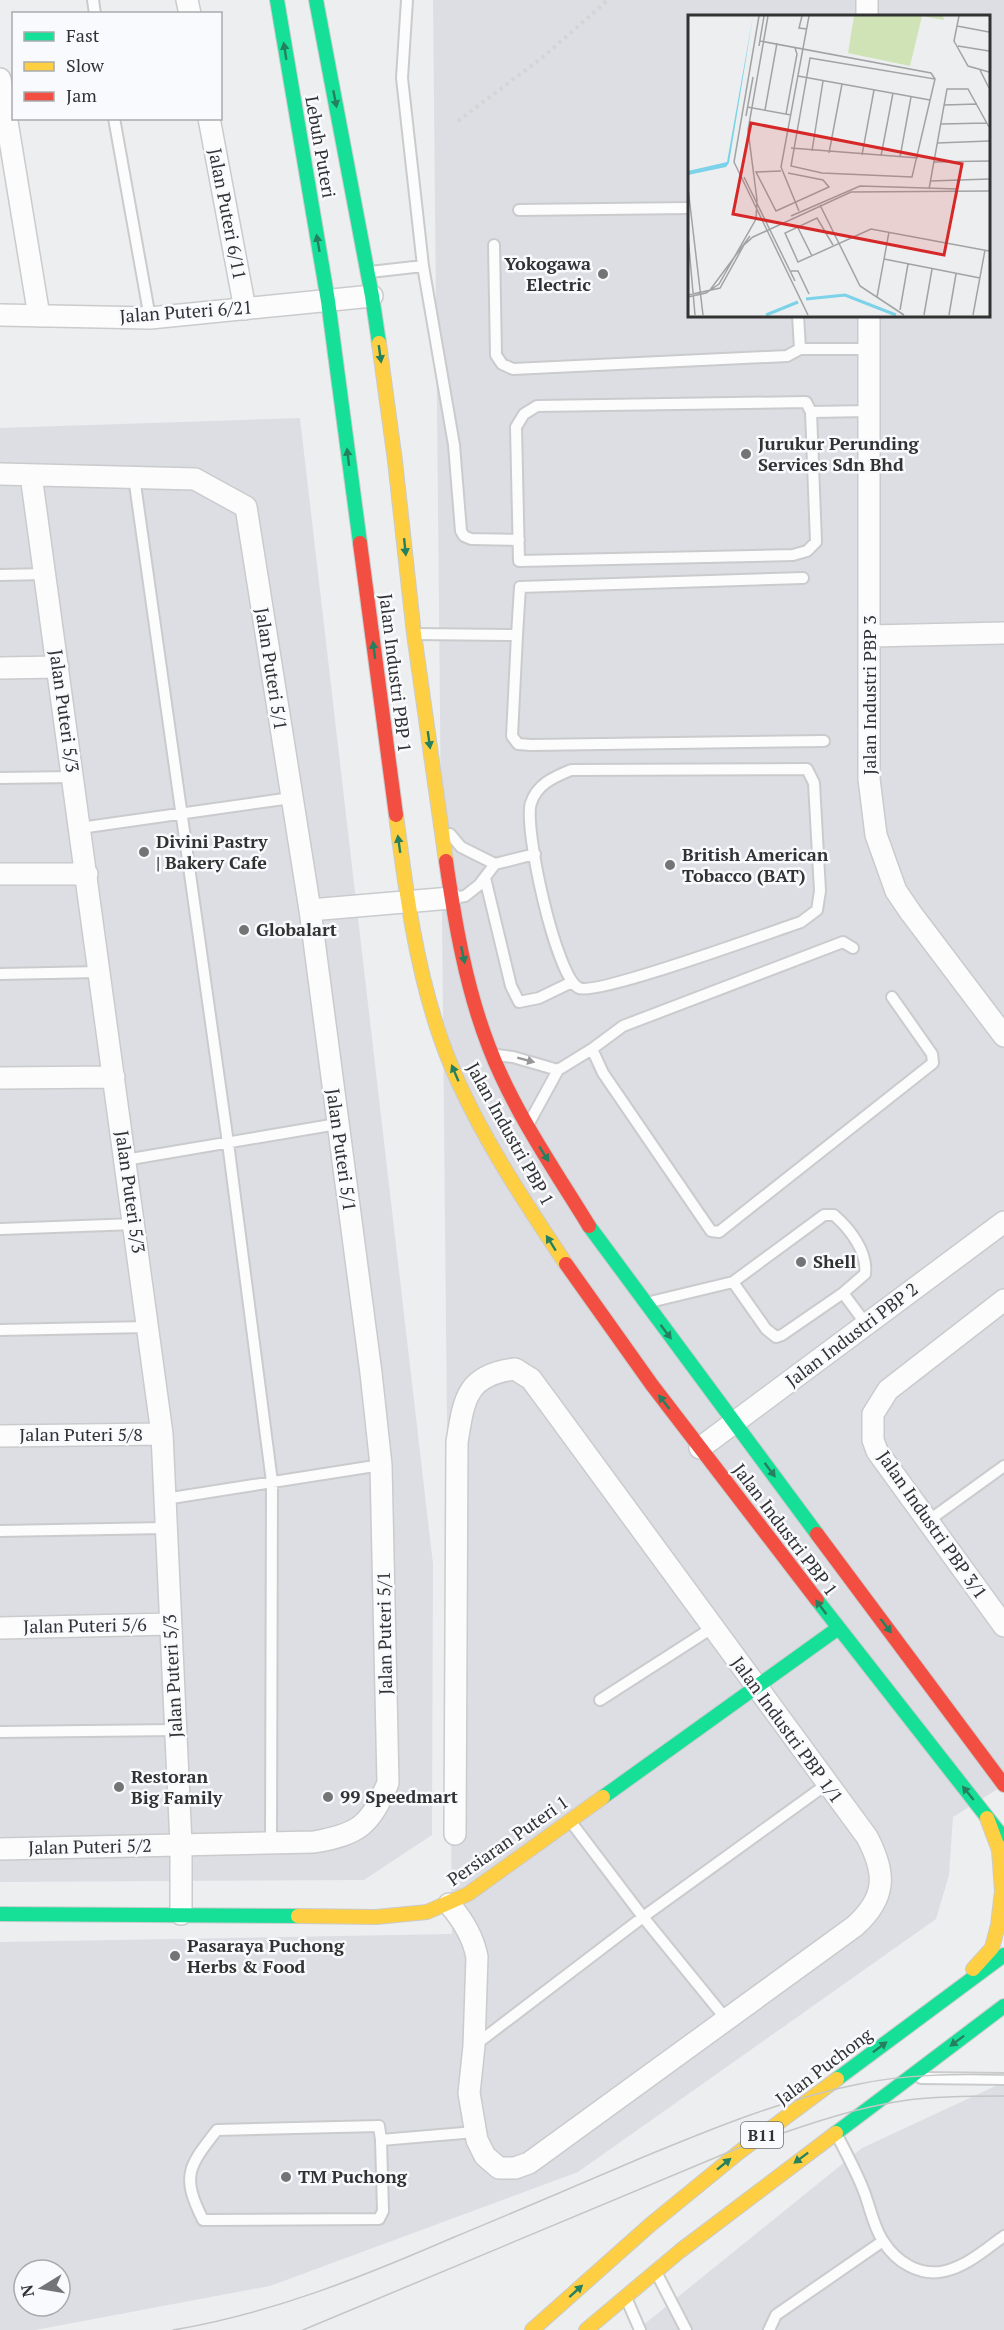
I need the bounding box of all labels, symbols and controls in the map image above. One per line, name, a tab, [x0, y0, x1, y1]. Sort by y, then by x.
legend	[12, 12, 222, 120]
inset map	[688, 15, 989, 316]
text: Fast	[66, 23, 100, 47]
one-way arrow	[281, 41, 290, 60]
text: Slow	[66, 53, 105, 77]
text: Jam	[66, 83, 97, 107]
one-way arrow	[331, 89, 340, 108]
street label: Lebuh Puteri	[300, 94, 342, 200]
street label: Jalan Puteri 6/11	[203, 146, 252, 282]
one-way arrow	[313, 233, 322, 252]
place label: Yokogawa Electric	[504, 251, 591, 296]
marker: Yokogawa Electric	[596, 267, 610, 281]
street label: Jalan Puteri 6/21	[119, 294, 253, 328]
one-way arrow	[376, 344, 385, 363]
place label: Jurukur Perunding Services Sdn Bhd	[758, 431, 920, 476]
marker: Jurukur Perunding Services Sdn Bhd	[739, 447, 753, 461]
one-way arrow	[344, 448, 353, 467]
one-way arrow	[400, 538, 409, 557]
street label: Jalan Industri PBP 1	[374, 592, 418, 754]
street label: Jalan Puteri 5/1	[250, 606, 294, 732]
street label: Jalan Industri PBP 3	[857, 615, 881, 775]
one-way arrow	[369, 641, 378, 660]
street label: Jalan Puteri 5/3	[45, 648, 85, 774]
one-way arrow	[425, 731, 434, 750]
place label: Divini Pastry | Bakery Cafe	[156, 829, 268, 874]
one-way arrow	[395, 834, 404, 853]
place label: British American Tobacco (BAT)	[682, 842, 829, 887]
marker: Divini Pastry | Bakery Cafe	[137, 845, 151, 859]
marker: British American Tobacco (BAT)	[663, 858, 677, 872]
place label: Globalart	[256, 917, 337, 941]
marker: Globalart	[237, 923, 251, 937]
one-way arrow	[459, 946, 468, 965]
one-way arrow	[517, 1056, 535, 1066]
street label: Jalan Industri PBP 1	[462, 1058, 560, 1209]
one-way arrow	[450, 1064, 459, 1082]
street label: Jalan Puteri 5/1	[322, 1087, 362, 1213]
street label: Jalan Puteri 5/3	[111, 1129, 151, 1255]
one-way arrow	[538, 1146, 549, 1162]
one-way arrow	[545, 1235, 556, 1251]
place label: Shell	[813, 1249, 856, 1273]
marker: Shell	[794, 1255, 808, 1269]
street label: Jalan Industri PBP 2	[780, 1277, 922, 1392]
one-way arrow	[659, 1325, 671, 1340]
one-way arrow	[658, 1394, 670, 1409]
street label: Jalan Puteri 5/8	[19, 1422, 143, 1446]
street label: Jalan Industri PBP 3/1	[873, 1446, 993, 1603]
street label: Jalan Industri PBP 1	[728, 1458, 843, 1600]
one-way arrow	[763, 1462, 775, 1477]
street label: Jalan Puteri 5/1	[371, 1571, 397, 1695]
one-way arrow	[815, 1600, 827, 1615]
street label: Jalan Puteri 5/6	[23, 1612, 147, 1638]
street label: Jalan Puteri 5/3	[157, 1614, 187, 1738]
one-way arrow	[880, 1618, 892, 1634]
street label: Jalan Industri PBP 1/1	[726, 1651, 849, 1808]
place label: Restoran Big Family	[131, 1764, 223, 1809]
marker: Restoran Big Family	[112, 1780, 126, 1794]
place label: 99 Speedmart	[340, 1784, 458, 1808]
one-way arrow	[961, 1785, 974, 1801]
street label: Persiaran Puteri 1	[442, 1789, 573, 1891]
marker: 99 Speedmart	[321, 1790, 335, 1804]
street label: Jalan Puteri 5/2	[28, 1833, 152, 1859]
place label: Pasaraya Puchong Herbs & Food	[187, 1933, 345, 1978]
marker: Pasaraya Puchong Herbs & Food	[168, 1949, 182, 1963]
street label: Jalan Puchong	[770, 2022, 877, 2110]
one-way arrow	[950, 2035, 965, 2047]
one-way arrow	[873, 2042, 888, 2054]
road number: B11	[741, 2122, 783, 2148]
one-way arrow	[794, 2152, 809, 2164]
one-way arrow	[716, 2158, 732, 2171]
place label: TM Puchong	[298, 2164, 408, 2188]
marker: TM Puchong	[279, 2170, 293, 2184]
north arrow	[12, 2258, 72, 2318]
text: N	[15, 2283, 39, 2299]
one-way arrow	[568, 2285, 583, 2298]

